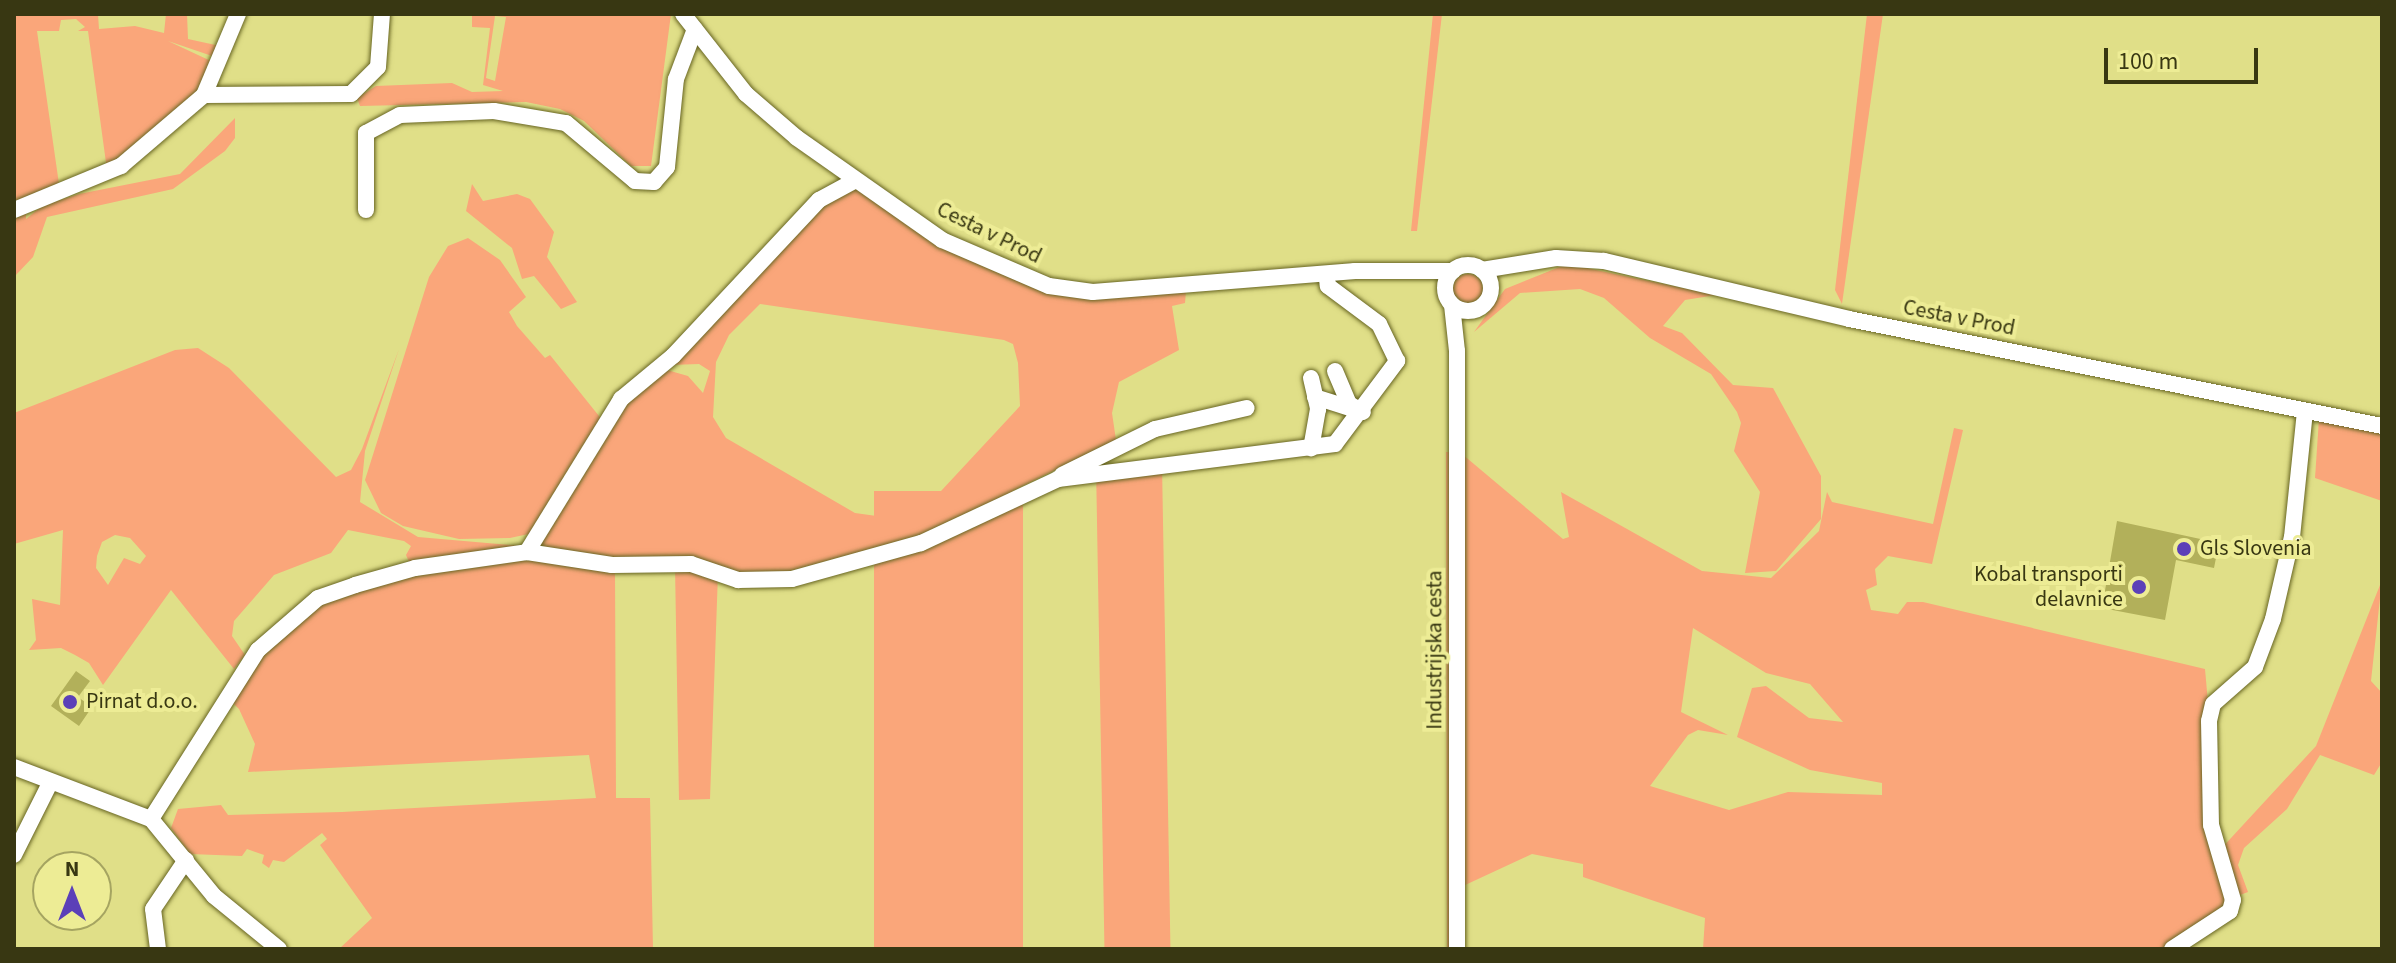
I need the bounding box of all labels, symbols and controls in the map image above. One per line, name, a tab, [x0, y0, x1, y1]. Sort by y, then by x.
scale bar	[2108, 32, 2262, 82]
text: 100 m	[2118, 44, 2178, 79]
street label: Cesta v Prod	[932, 196, 1046, 270]
street label: Cesta v Prod	[1901, 294, 2017, 342]
place label: Gls Slovenia	[2200, 536, 2312, 562]
marker: Gls Slovenia	[2175, 540, 2193, 558]
place label: Kobal transporti delavnice	[1974, 561, 2123, 612]
street label: Industrijska cesta	[1422, 570, 1448, 730]
marker: Kobal transporti delavnice	[2130, 578, 2148, 596]
place label: Pirnat d.o.o.	[86, 689, 198, 715]
marker: Pirnat d.o.o.	[61, 693, 79, 711]
north arrow	[32, 851, 112, 931]
text: N	[65, 853, 79, 885]

